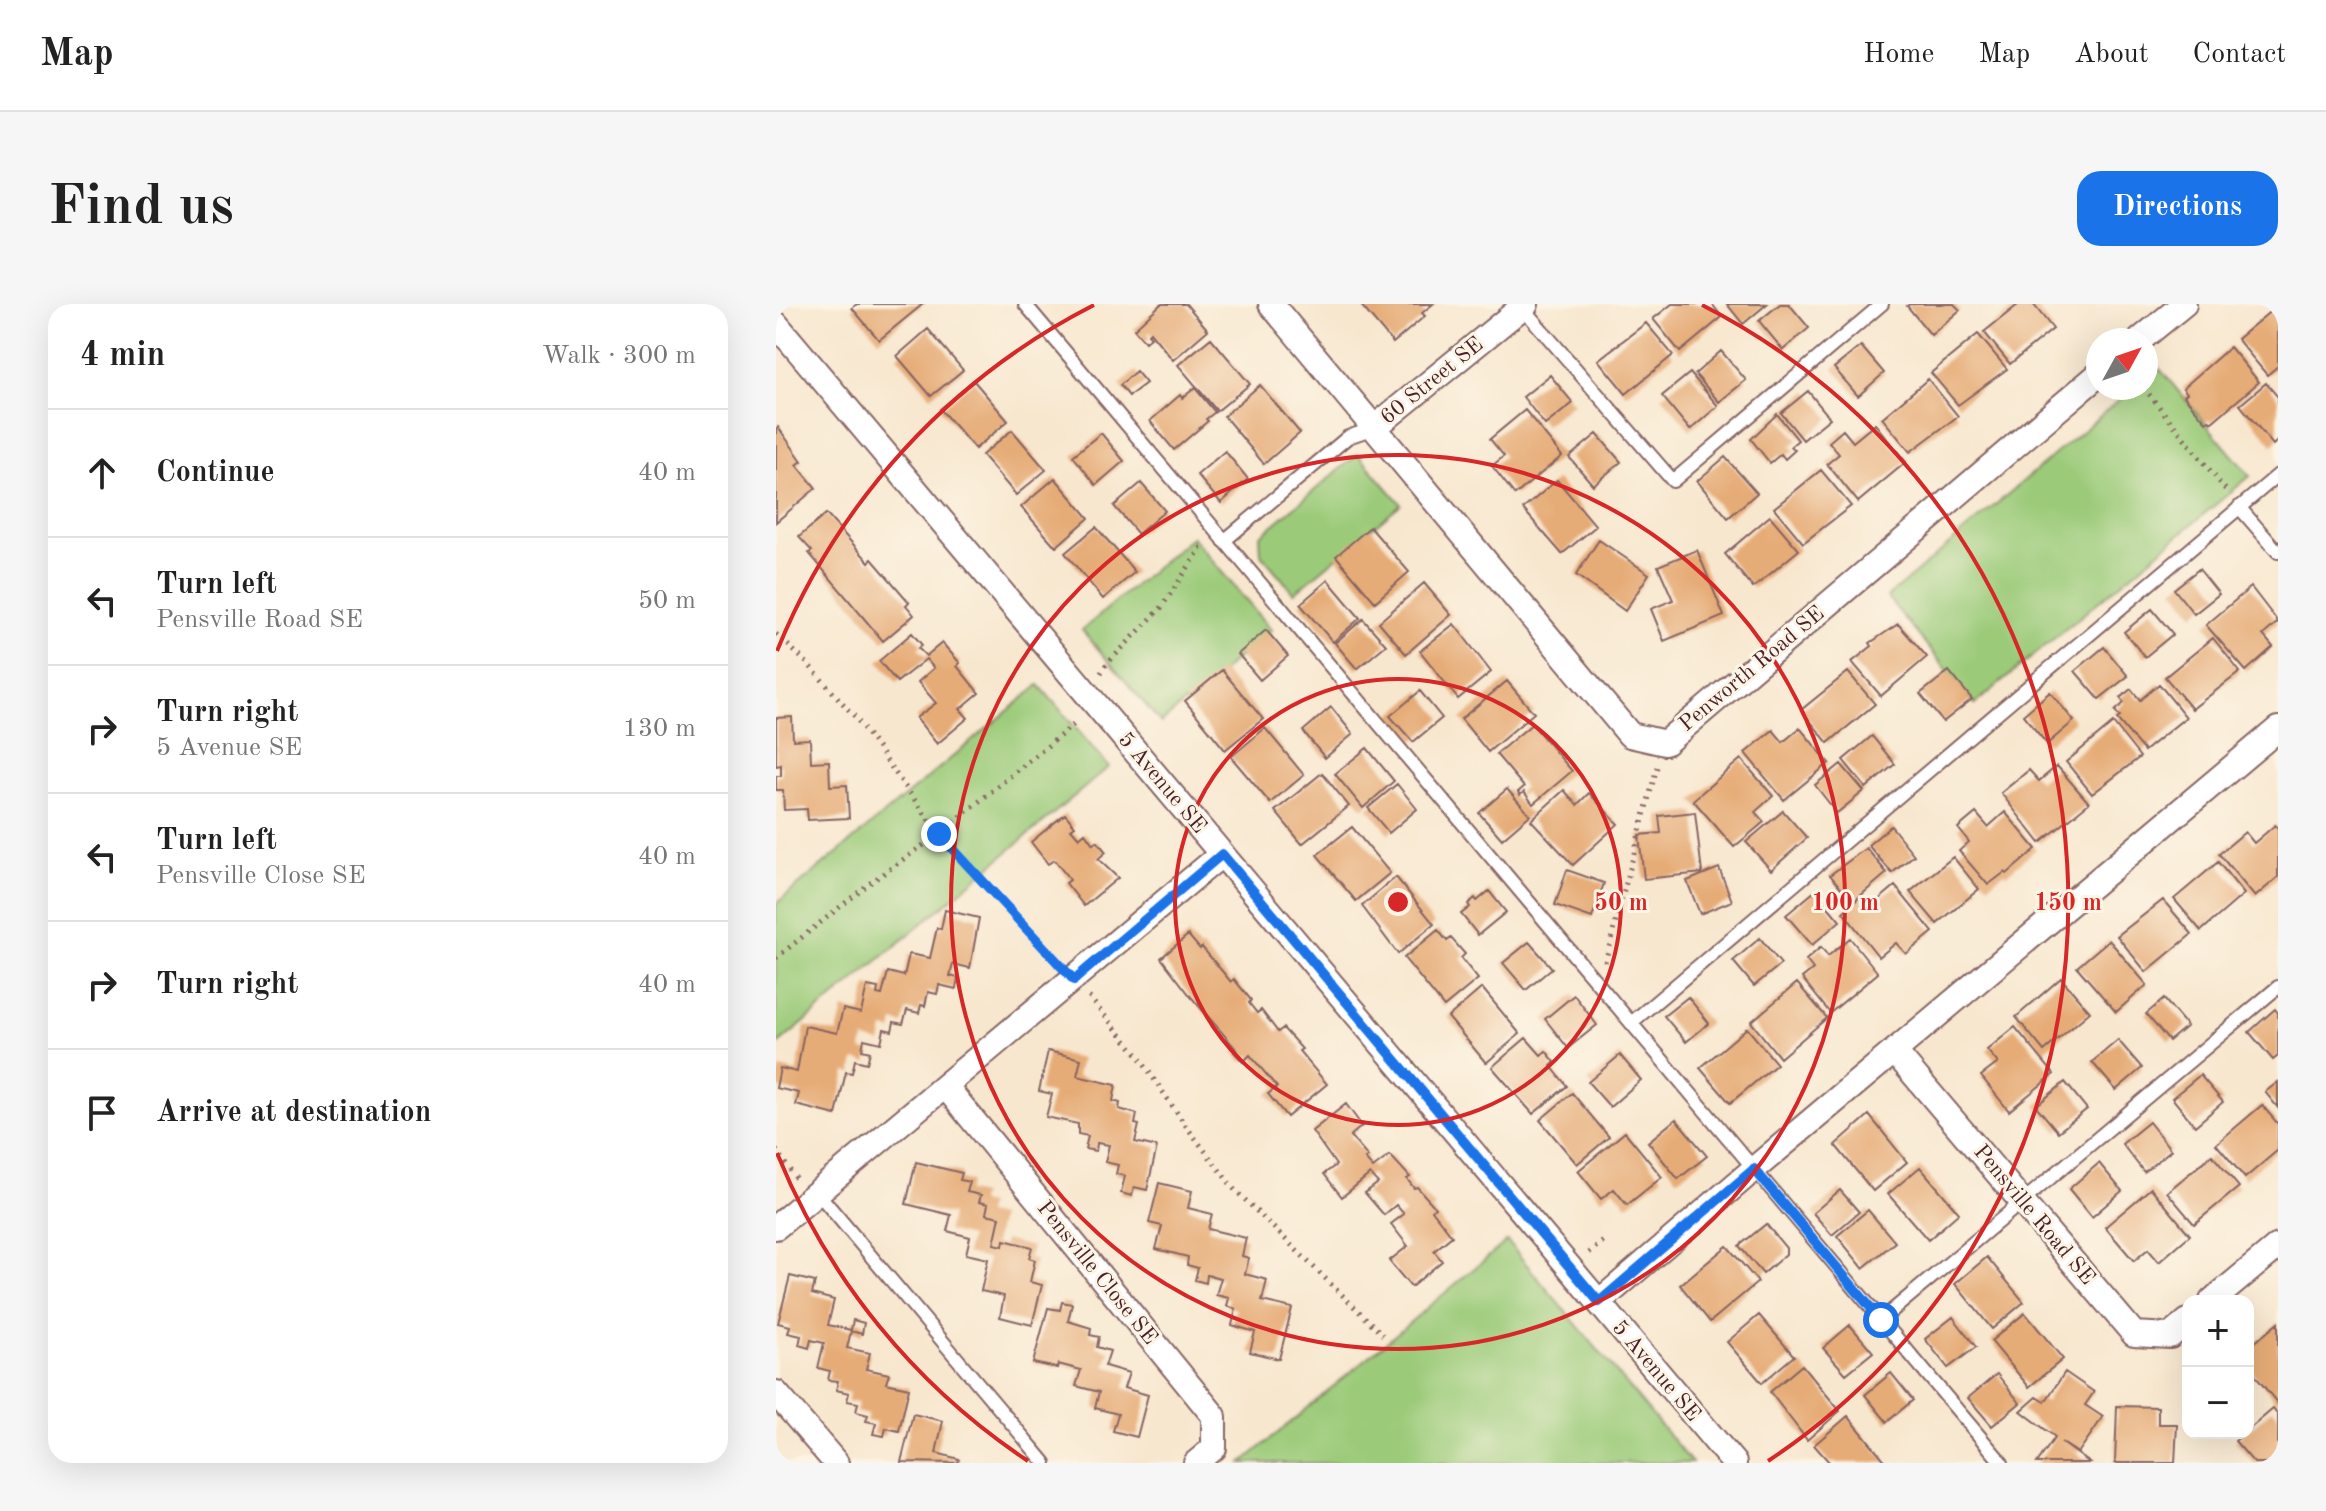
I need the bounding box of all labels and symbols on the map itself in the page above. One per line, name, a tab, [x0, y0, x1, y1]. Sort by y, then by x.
north arrow	[2086, 328, 2158, 400]
street label: 60 Street SE	[1377, 333, 1487, 429]
street label: Penworth Road SE	[1675, 602, 1829, 736]
street label: 5 Avenue SE	[1114, 729, 1210, 837]
route end	[921, 816, 957, 852]
centre of rings	[1384, 888, 1412, 916]
text: 50 m	[1594, 891, 1648, 916]
text: 150 m	[2034, 891, 2102, 916]
text: 100 m	[1811, 892, 1879, 916]
street label: Pensville Road SE	[1969, 1141, 2099, 1289]
street label: Pensville Close SE	[1033, 1197, 1161, 1349]
route start	[1863, 1302, 1899, 1338]
street label: 5 Avenue SE	[1608, 1317, 1704, 1425]

